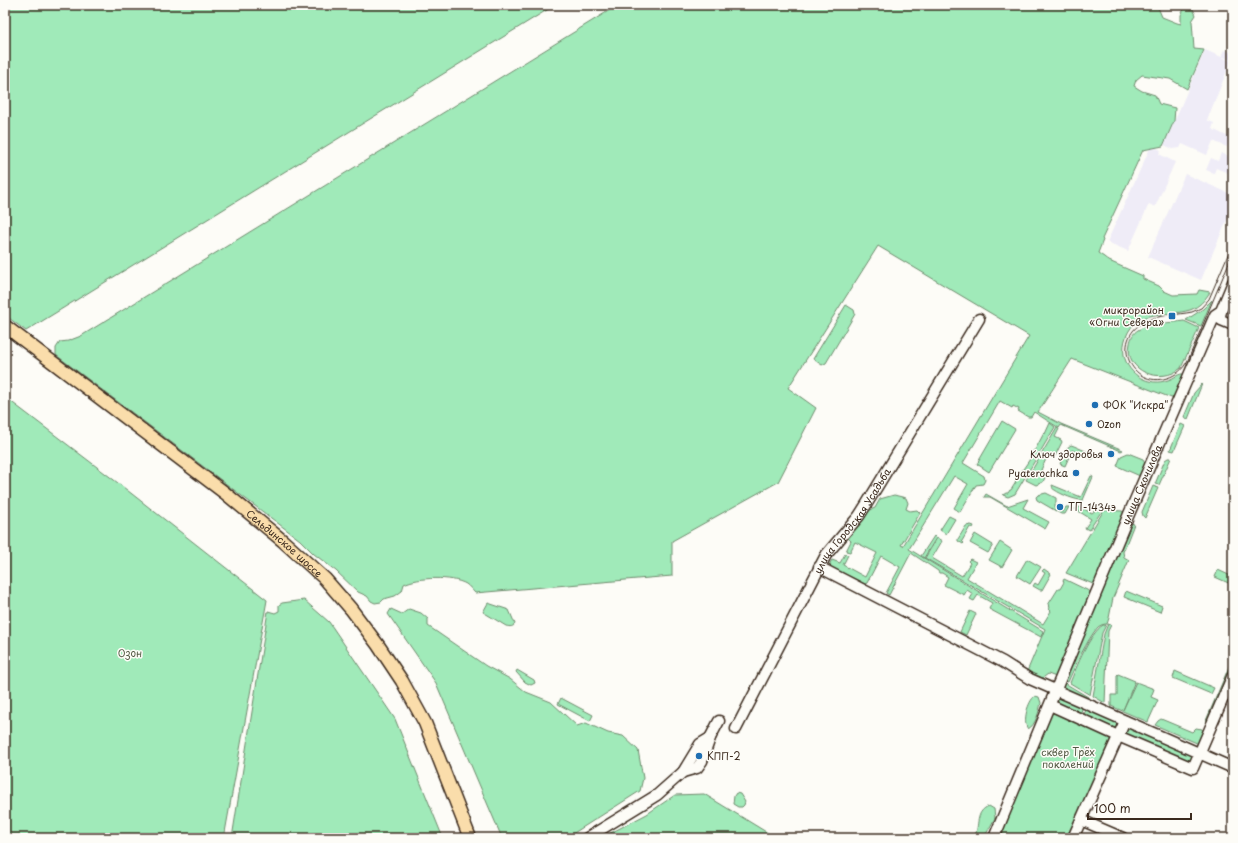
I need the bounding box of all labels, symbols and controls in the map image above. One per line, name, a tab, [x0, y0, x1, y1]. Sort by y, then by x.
place label: микрорайон «Огни Севера»	[1089, 302, 1164, 329]
marker: микрорайон «Огни Севера»	[1167, 311, 1177, 321]
place label: ФОК "Искра"	[1103, 397, 1168, 412]
marker: ФОК "Искра"	[1090, 400, 1100, 410]
place label: Ozon	[1097, 416, 1121, 431]
marker: Ozon	[1084, 419, 1094, 429]
street label: улица Скочилова	[1117, 441, 1165, 527]
place label: Ключ здоровья	[1030, 446, 1103, 461]
marker: Ключ здоровья	[1106, 449, 1116, 459]
street label: улица Городская Усадьба	[810, 464, 894, 576]
place label: Pyaterochka	[1008, 465, 1069, 480]
marker: Pyaterochka	[1071, 468, 1081, 478]
place label: ТП-1434э	[1068, 499, 1116, 514]
marker: ТП-1434э	[1055, 502, 1065, 512]
street label: Сельдинское шоссе	[243, 506, 326, 580]
park label: Озон	[118, 645, 142, 660]
park label: сквер Трёх поколений	[1041, 744, 1095, 771]
place label: КПП-2	[707, 748, 741, 763]
marker: КПП-2	[694, 751, 704, 761]
scale bar	[1088, 795, 1191, 821]
text: 100 m	[1094, 799, 1131, 817]

